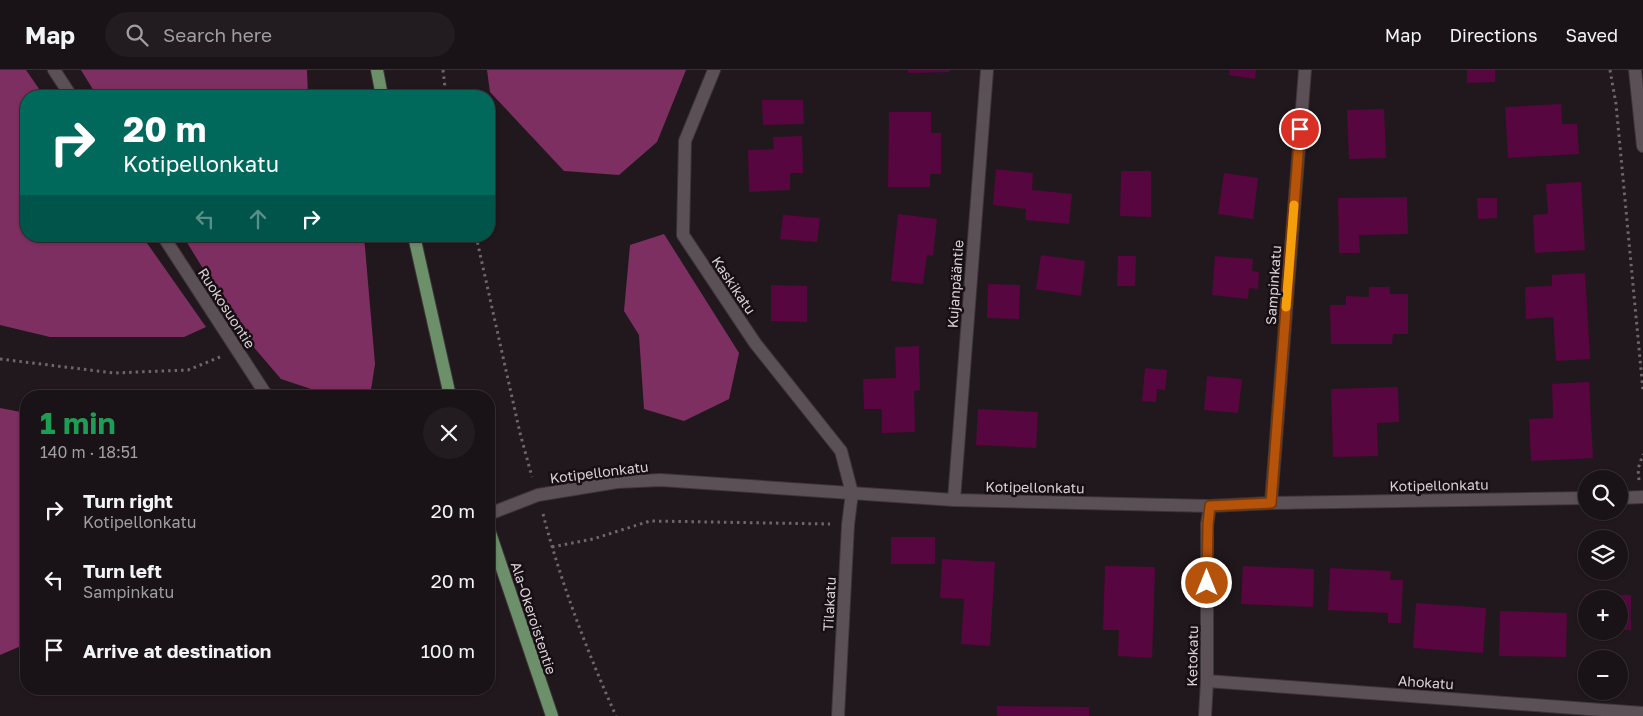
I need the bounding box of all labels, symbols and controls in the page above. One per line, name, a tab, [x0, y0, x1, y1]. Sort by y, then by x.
search box	[105, 12, 455, 57]
text: Map	[25, 20, 75, 49]
icon: search	[123, 21, 151, 49]
text: Search here	[163, 23, 272, 46]
text: Map	[1385, 24, 1421, 46]
text: Directions	[1449, 24, 1537, 46]
text: Saved	[1565, 24, 1618, 46]
text: 20 m	[123, 108, 206, 150]
pin	[1279, 108, 1321, 150]
icon: right	[40, 110, 105, 175]
icon: arrive	[1286, 115, 1314, 143]
text: Kotipellonkatu	[123, 150, 279, 177]
icon: left	[191, 205, 219, 233]
icon: ahead	[244, 205, 272, 233]
icon: right	[297, 205, 325, 233]
street label: Kujanpääntie	[943, 239, 967, 329]
street label: Sampinkatu	[1262, 245, 1284, 325]
street label: Kaskikatu	[708, 253, 760, 317]
street label: Ruokosuontie	[195, 265, 259, 351]
text: 1 min	[40, 405, 116, 441]
button: close	[423, 407, 475, 459]
text: 140 m · 18:51	[40, 442, 138, 462]
street label: Kotipellonkatu	[549, 458, 649, 486]
map controls	[1578, 470, 1628, 700]
button: search	[1578, 470, 1628, 520]
street label: Kotipellonkatu	[1389, 476, 1489, 494]
street label: Kotipellonkatu	[985, 478, 1085, 496]
text: Turn right	[83, 489, 173, 512]
icon: right	[40, 496, 68, 524]
text: 20 m	[431, 499, 475, 522]
text: Kotipellonkatu	[83, 512, 197, 532]
button: layers	[1578, 530, 1628, 580]
position arrow	[1180, 556, 1232, 608]
text: Turn left	[83, 559, 162, 582]
street label: Ala-Okeroistentie	[508, 560, 560, 676]
icon: left	[40, 566, 68, 594]
text: 20 m	[431, 569, 475, 592]
street label: Tilakatu	[819, 576, 839, 632]
text: Sampinkatu	[83, 582, 174, 602]
button: +	[1578, 590, 1628, 640]
street label: Ketokatu	[1183, 625, 1201, 687]
icon: arrive	[40, 636, 68, 664]
text: Arrive at destination	[83, 639, 271, 662]
text: 100 m	[421, 639, 475, 662]
button: −	[1578, 650, 1628, 700]
street label: Ahokatu	[1397, 672, 1455, 692]

